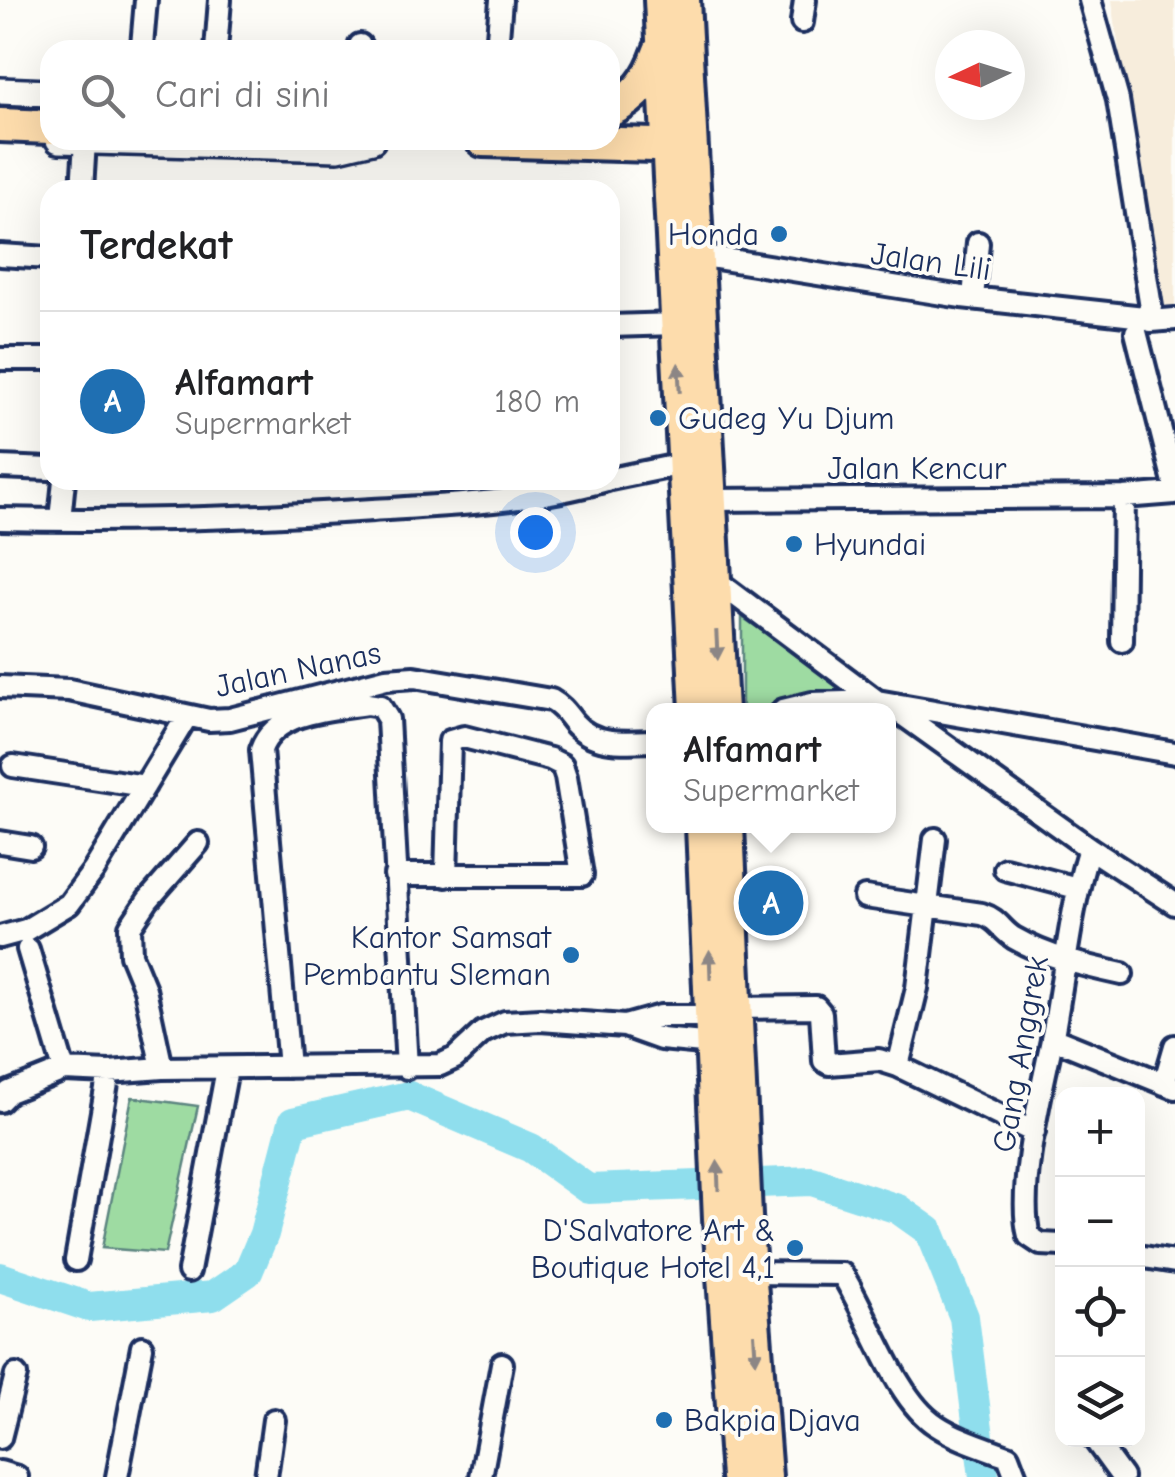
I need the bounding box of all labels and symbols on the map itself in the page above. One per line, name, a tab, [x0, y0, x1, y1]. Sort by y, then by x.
north arrow	[935, 30, 1025, 120]
place label: Honda	[668, 216, 759, 253]
marker: Honda	[768, 223, 790, 245]
street label: Jalan Lili	[869, 235, 993, 288]
one-way arrow	[671, 361, 687, 393]
place label: Gudeg Yu Djum	[678, 400, 894, 437]
marker: Gudeg Yu Djum	[647, 407, 669, 429]
street label: Jalan Kencur	[827, 450, 1007, 487]
your location	[510, 507, 561, 558]
place label: Hyundai	[814, 526, 926, 563]
marker: Hyundai	[783, 533, 805, 555]
one-way arrow	[709, 629, 725, 661]
street label: Jalan Nanas	[212, 634, 384, 705]
pin: A	[738, 866, 804, 940]
place label: Kantor Samsat Pembantu Sleman	[303, 919, 552, 993]
marker: Kantor Samsat Pembantu Sleman	[560, 944, 582, 966]
one-way arrow	[701, 948, 717, 980]
street label: Gang Anggrek	[985, 953, 1056, 1155]
one-way arrow	[710, 1159, 726, 1191]
place label: D'Salvatore Art & Boutique Hotel 4,1	[531, 1212, 775, 1286]
marker: D'Salvatore Art & Boutique Hotel 4,1	[784, 1237, 806, 1259]
one-way arrow	[748, 1333, 764, 1365]
place label: Bakpia Djava	[684, 1402, 861, 1439]
marker: Bakpia Djava	[653, 1409, 675, 1431]

